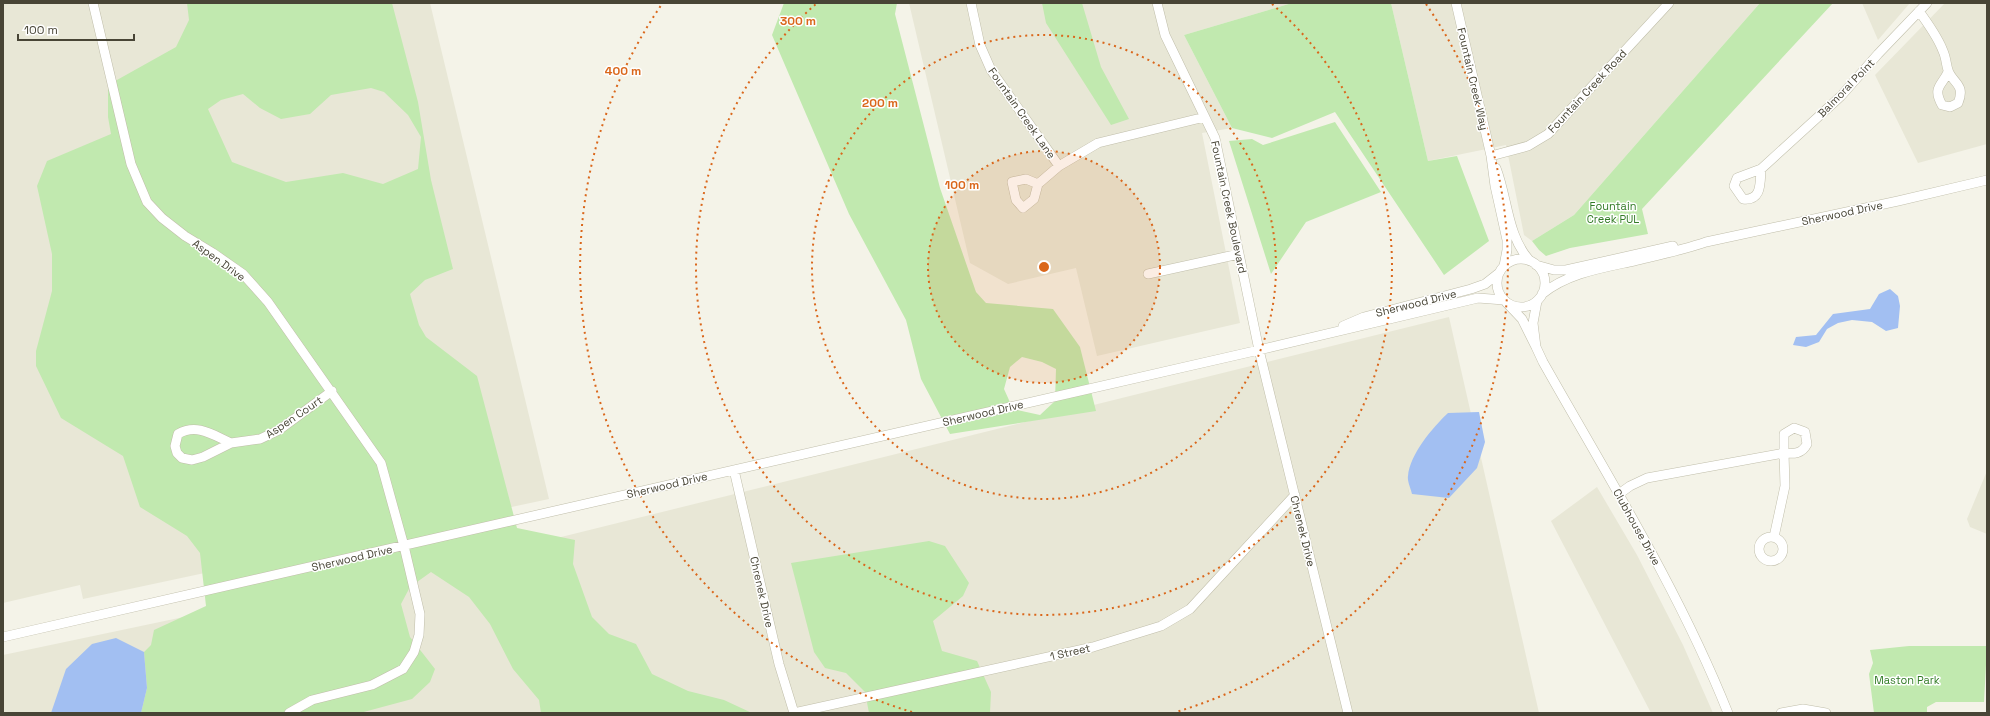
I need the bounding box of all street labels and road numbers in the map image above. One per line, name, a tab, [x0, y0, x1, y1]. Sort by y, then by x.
street label: Fountain Creek Way	[1454, 26, 1492, 132]
street label: Fountain Creek Road	[1545, 46, 1629, 136]
street label: Balmoral Point	[1815, 56, 1877, 120]
street label: Fountain Creek Lane	[985, 65, 1059, 161]
street label: Fountain Creek Boulevard	[1208, 139, 1250, 275]
street label: Sherwood Drive	[1800, 198, 1884, 228]
street label: Aspen Drive	[190, 236, 248, 284]
street label: Sherwood Drive	[1374, 286, 1458, 320]
street label: Aspen Court	[263, 393, 325, 441]
street label: Sherwood Drive	[941, 397, 1025, 429]
street label: Sherwood Drive	[625, 469, 709, 501]
street label: Clubhouse Drive	[1610, 486, 1664, 568]
street label: Chrenek Drive	[1287, 494, 1319, 568]
street label: Sherwood Drive	[310, 542, 394, 574]
street label: Chrenek Drive	[747, 555, 777, 629]
street label: 1 Street	[1048, 641, 1092, 663]

